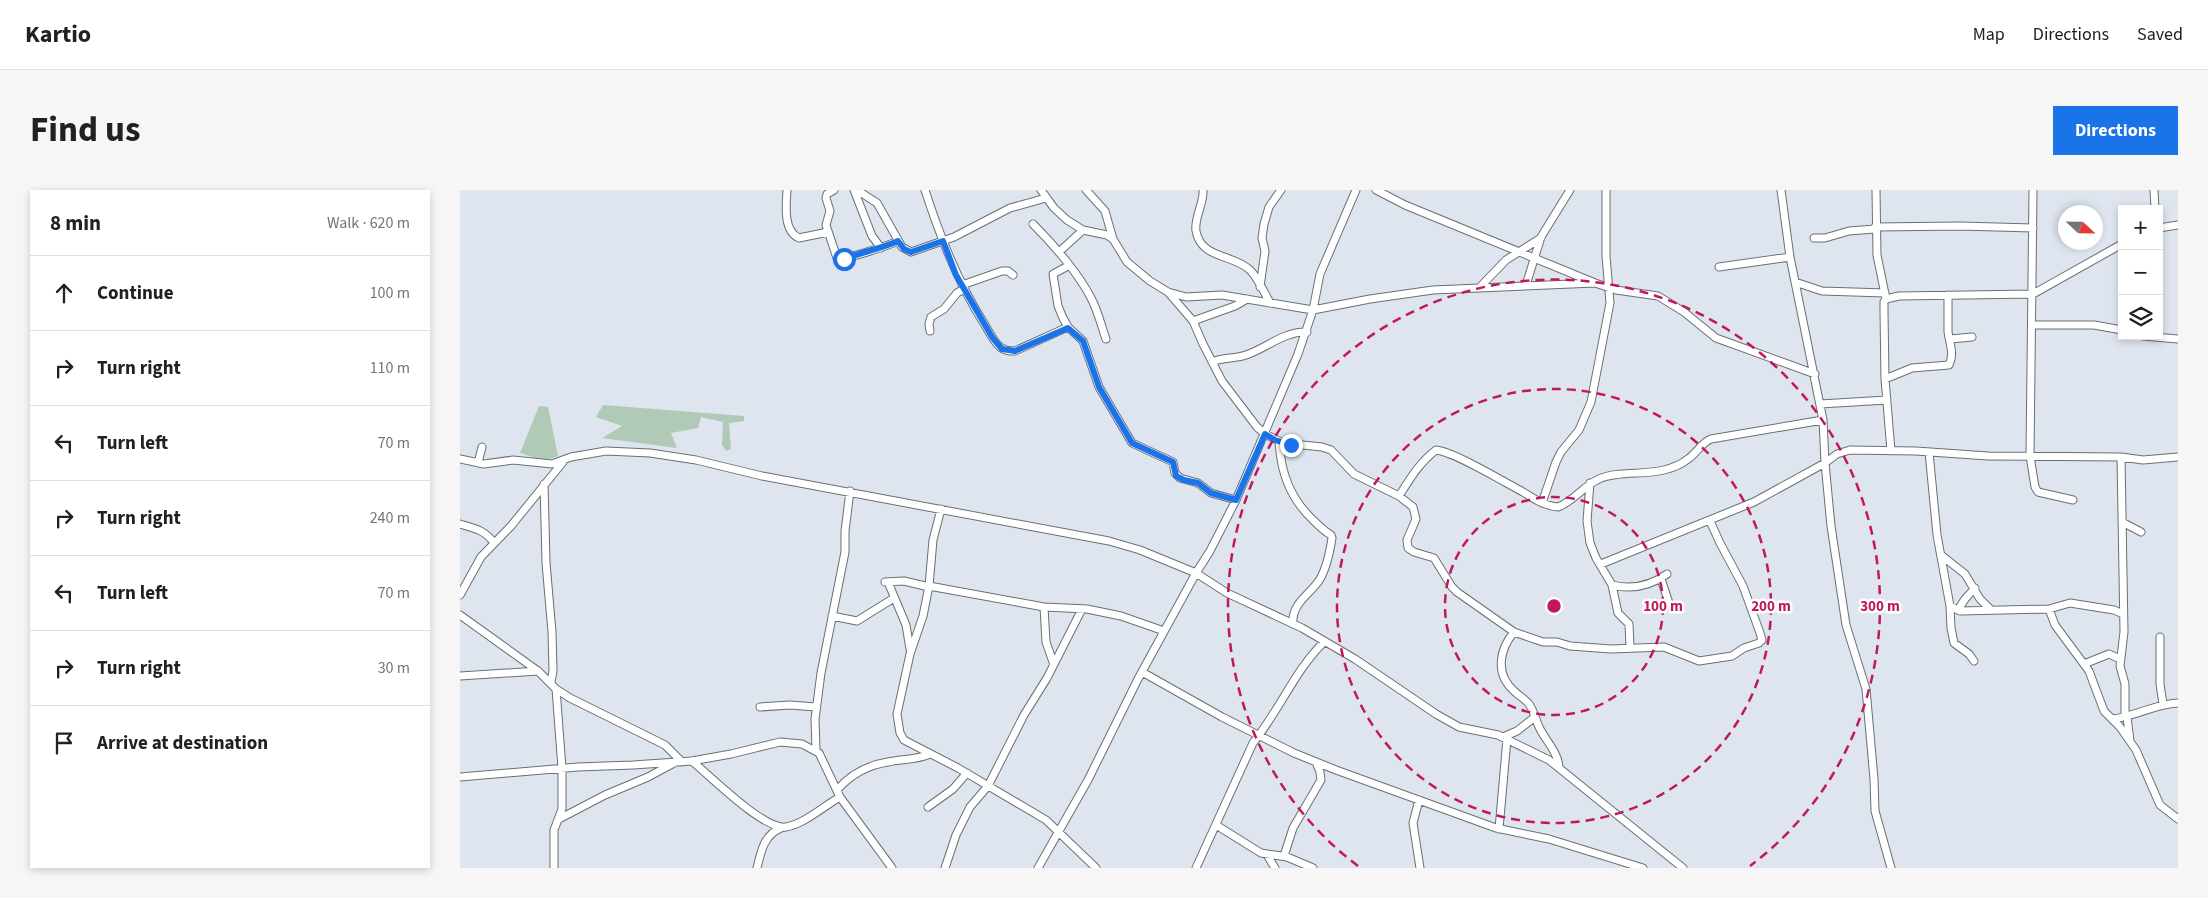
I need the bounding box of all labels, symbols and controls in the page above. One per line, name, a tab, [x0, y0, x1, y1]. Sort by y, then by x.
text: Kartio	[25, 17, 91, 52]
text: Map	[1973, 22, 2005, 47]
text: Directions	[2033, 22, 2109, 47]
text: Saved	[2137, 22, 2183, 47]
text: Find us	[30, 105, 140, 155]
button: Directions	[2053, 106, 2178, 155]
north arrow	[2058, 205, 2103, 250]
map controls	[2118, 205, 2163, 340]
button: +	[2118, 205, 2163, 250]
text: 8 min	[50, 208, 101, 238]
text: Walk · 620 m	[327, 212, 410, 234]
route start	[833, 248, 856, 271]
button: −	[2118, 250, 2163, 295]
icon: ahead	[50, 279, 78, 307]
text: Continue	[97, 280, 174, 307]
text: 100 m	[370, 282, 410, 304]
button: layers	[2118, 295, 2163, 340]
icon: right	[50, 354, 78, 382]
text: Turn right	[97, 355, 181, 382]
text: 110 m	[370, 357, 410, 379]
icon: left	[50, 429, 78, 457]
text: Turn left	[97, 430, 168, 457]
text: 70 m	[378, 432, 410, 454]
route end	[1280, 434, 1303, 457]
icon: right	[50, 504, 78, 532]
text: Turn right	[97, 505, 181, 532]
text: 240 m	[370, 507, 410, 529]
icon: left	[50, 579, 78, 607]
text: Turn left	[97, 580, 168, 607]
text: 70 m	[378, 582, 410, 604]
text: 100 m	[1643, 596, 1683, 617]
text: 200 m	[1751, 596, 1791, 617]
text: 300 m	[1860, 596, 1900, 617]
centre of rings	[1545, 597, 1563, 615]
icon: right	[50, 654, 78, 682]
text: Turn right	[97, 655, 181, 682]
text: 30 m	[378, 657, 410, 679]
icon: arrive	[50, 729, 78, 757]
text: Arrive at destination	[97, 730, 268, 757]

